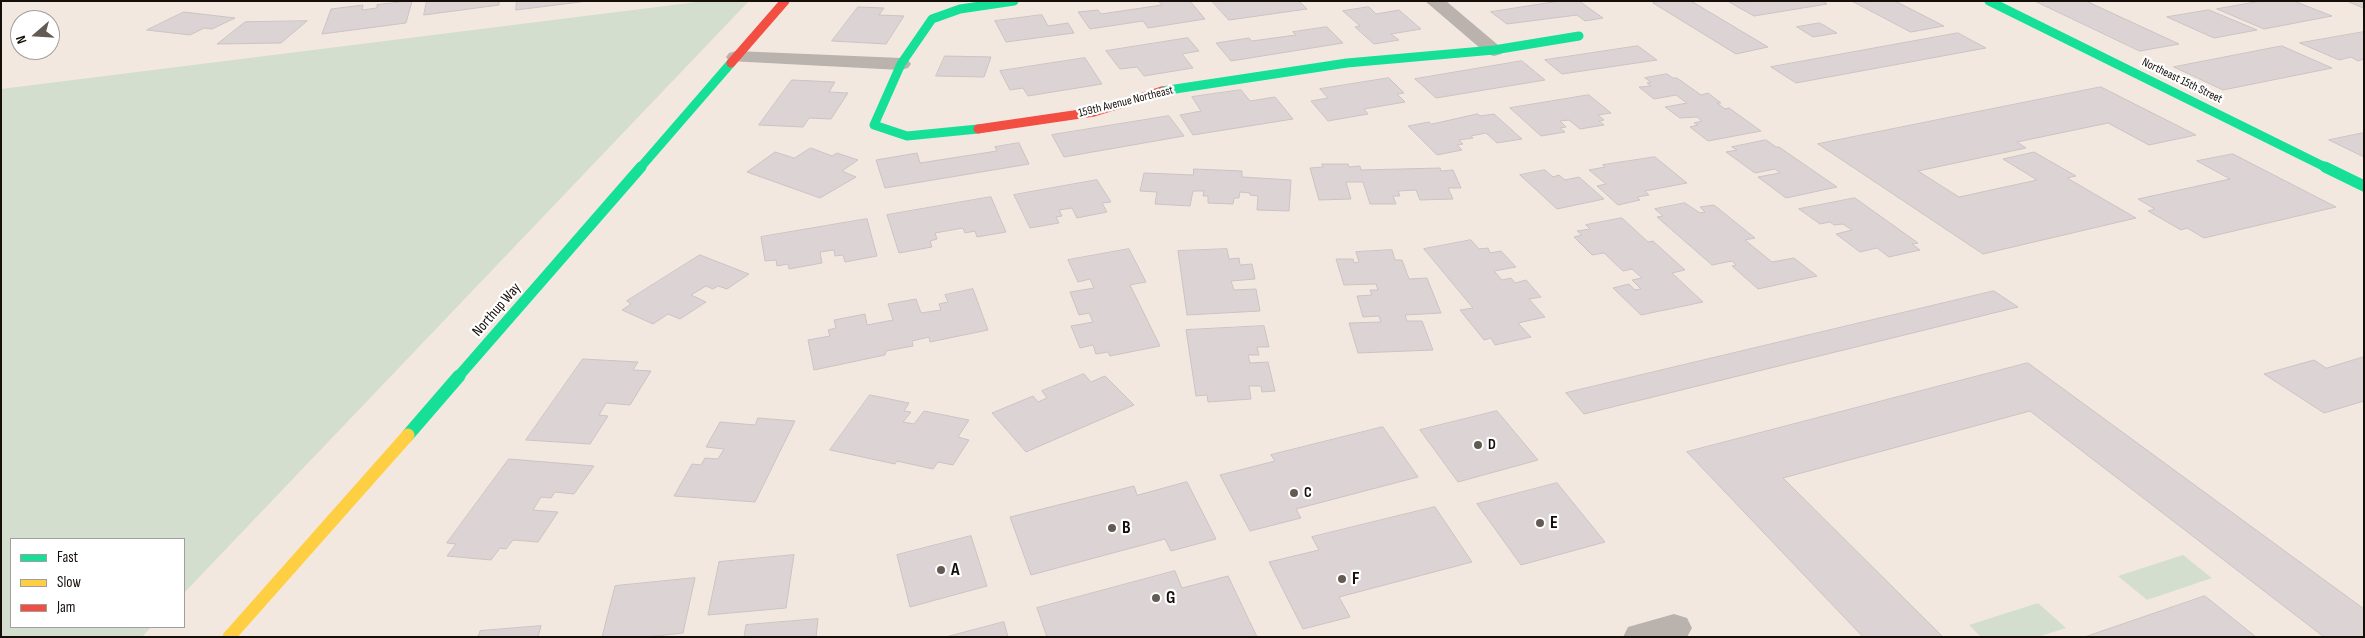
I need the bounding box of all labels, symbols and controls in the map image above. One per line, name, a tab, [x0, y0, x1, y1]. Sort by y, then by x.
north arrow	[10, 10, 60, 60]
text: N	[12, 33, 31, 46]
street label: Northeast 15th Street	[2139, 55, 2225, 107]
street label: 159th Avenue Northeast	[1077, 83, 1175, 121]
street label: Northup Way	[469, 280, 525, 340]
place label: D	[1488, 436, 1496, 454]
marker: D	[1472, 439, 1484, 451]
place label: C	[1304, 484, 1312, 502]
marker: C	[1288, 487, 1300, 499]
place label: E	[1550, 512, 1558, 534]
place label: B	[1122, 517, 1131, 539]
marker: E	[1534, 517, 1546, 529]
marker: B	[1106, 522, 1118, 534]
legend	[10, 538, 185, 628]
text: Fast	[57, 548, 78, 567]
place label: A	[951, 559, 960, 581]
marker: A	[935, 564, 947, 576]
place label: F	[1352, 568, 1360, 590]
text: Slow	[57, 573, 81, 592]
marker: F	[1336, 573, 1348, 585]
place label: G	[1166, 587, 1175, 609]
marker: G	[1150, 592, 1162, 604]
text: Jam	[57, 598, 75, 617]

